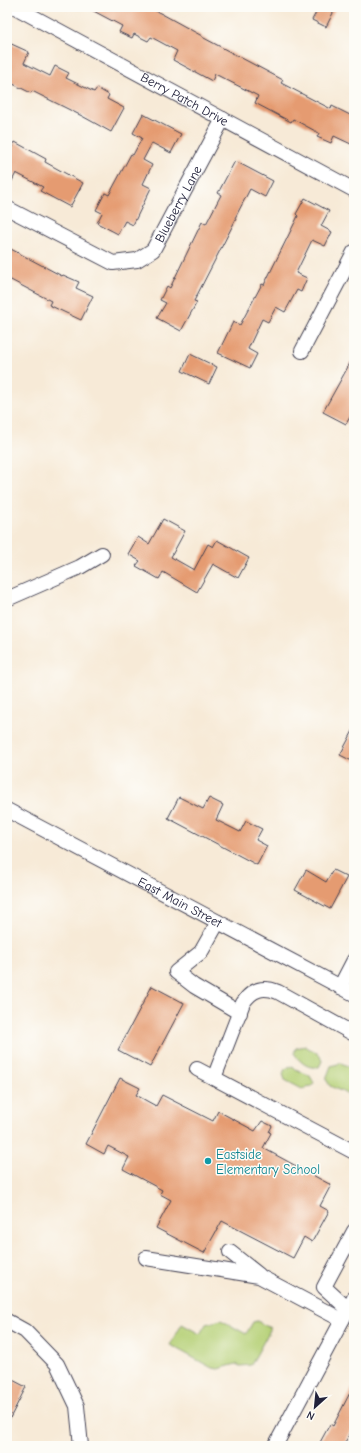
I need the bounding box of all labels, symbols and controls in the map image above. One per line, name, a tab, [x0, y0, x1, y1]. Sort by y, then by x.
street label: Berry Patch Drive	[138, 69, 231, 129]
street label: Blueberry Lane	[152, 163, 205, 245]
street label: East Main Street	[135, 874, 226, 931]
place label: Eastside Elementary School	[216, 1147, 320, 1177]
marker: Eastside Elementary School	[203, 1156, 213, 1166]
north arrow	[295, 1387, 335, 1427]
text: N	[305, 1408, 317, 1423]

